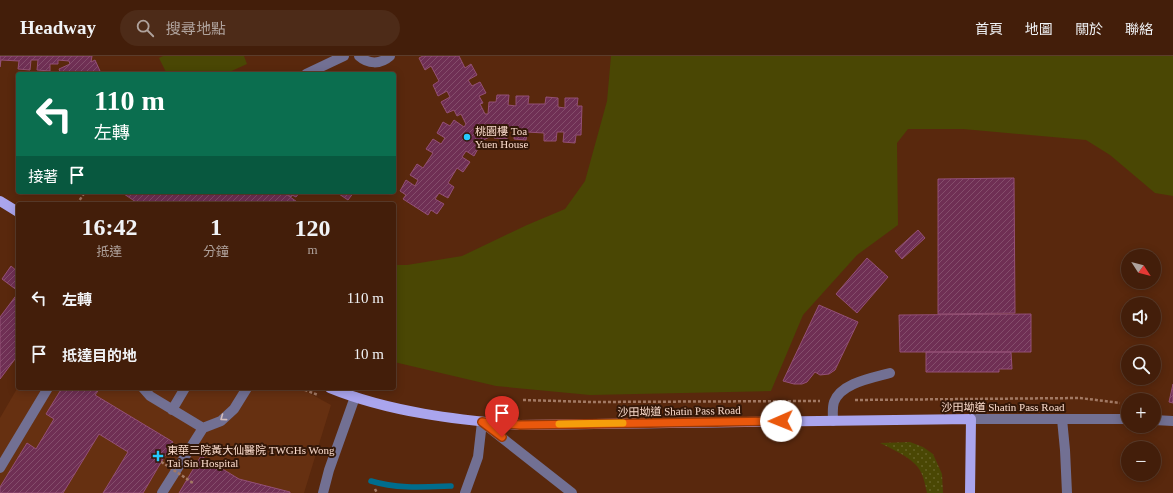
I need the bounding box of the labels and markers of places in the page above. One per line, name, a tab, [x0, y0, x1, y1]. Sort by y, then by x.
place label: 桃園樓 Toa Yuen House	[475, 125, 529, 150]
marker: 桃園樓 Toa Yuen House	[462, 132, 472, 142]
pin	[485, 396, 519, 437]
place label: 東華三院黃大仙醫院 TWGHs Wong Tai Sin Hospital	[167, 444, 335, 469]
marker: 東華三院黃大仙醫院 TWGHs Wong Tai Sin Hospital	[152, 450, 164, 462]

